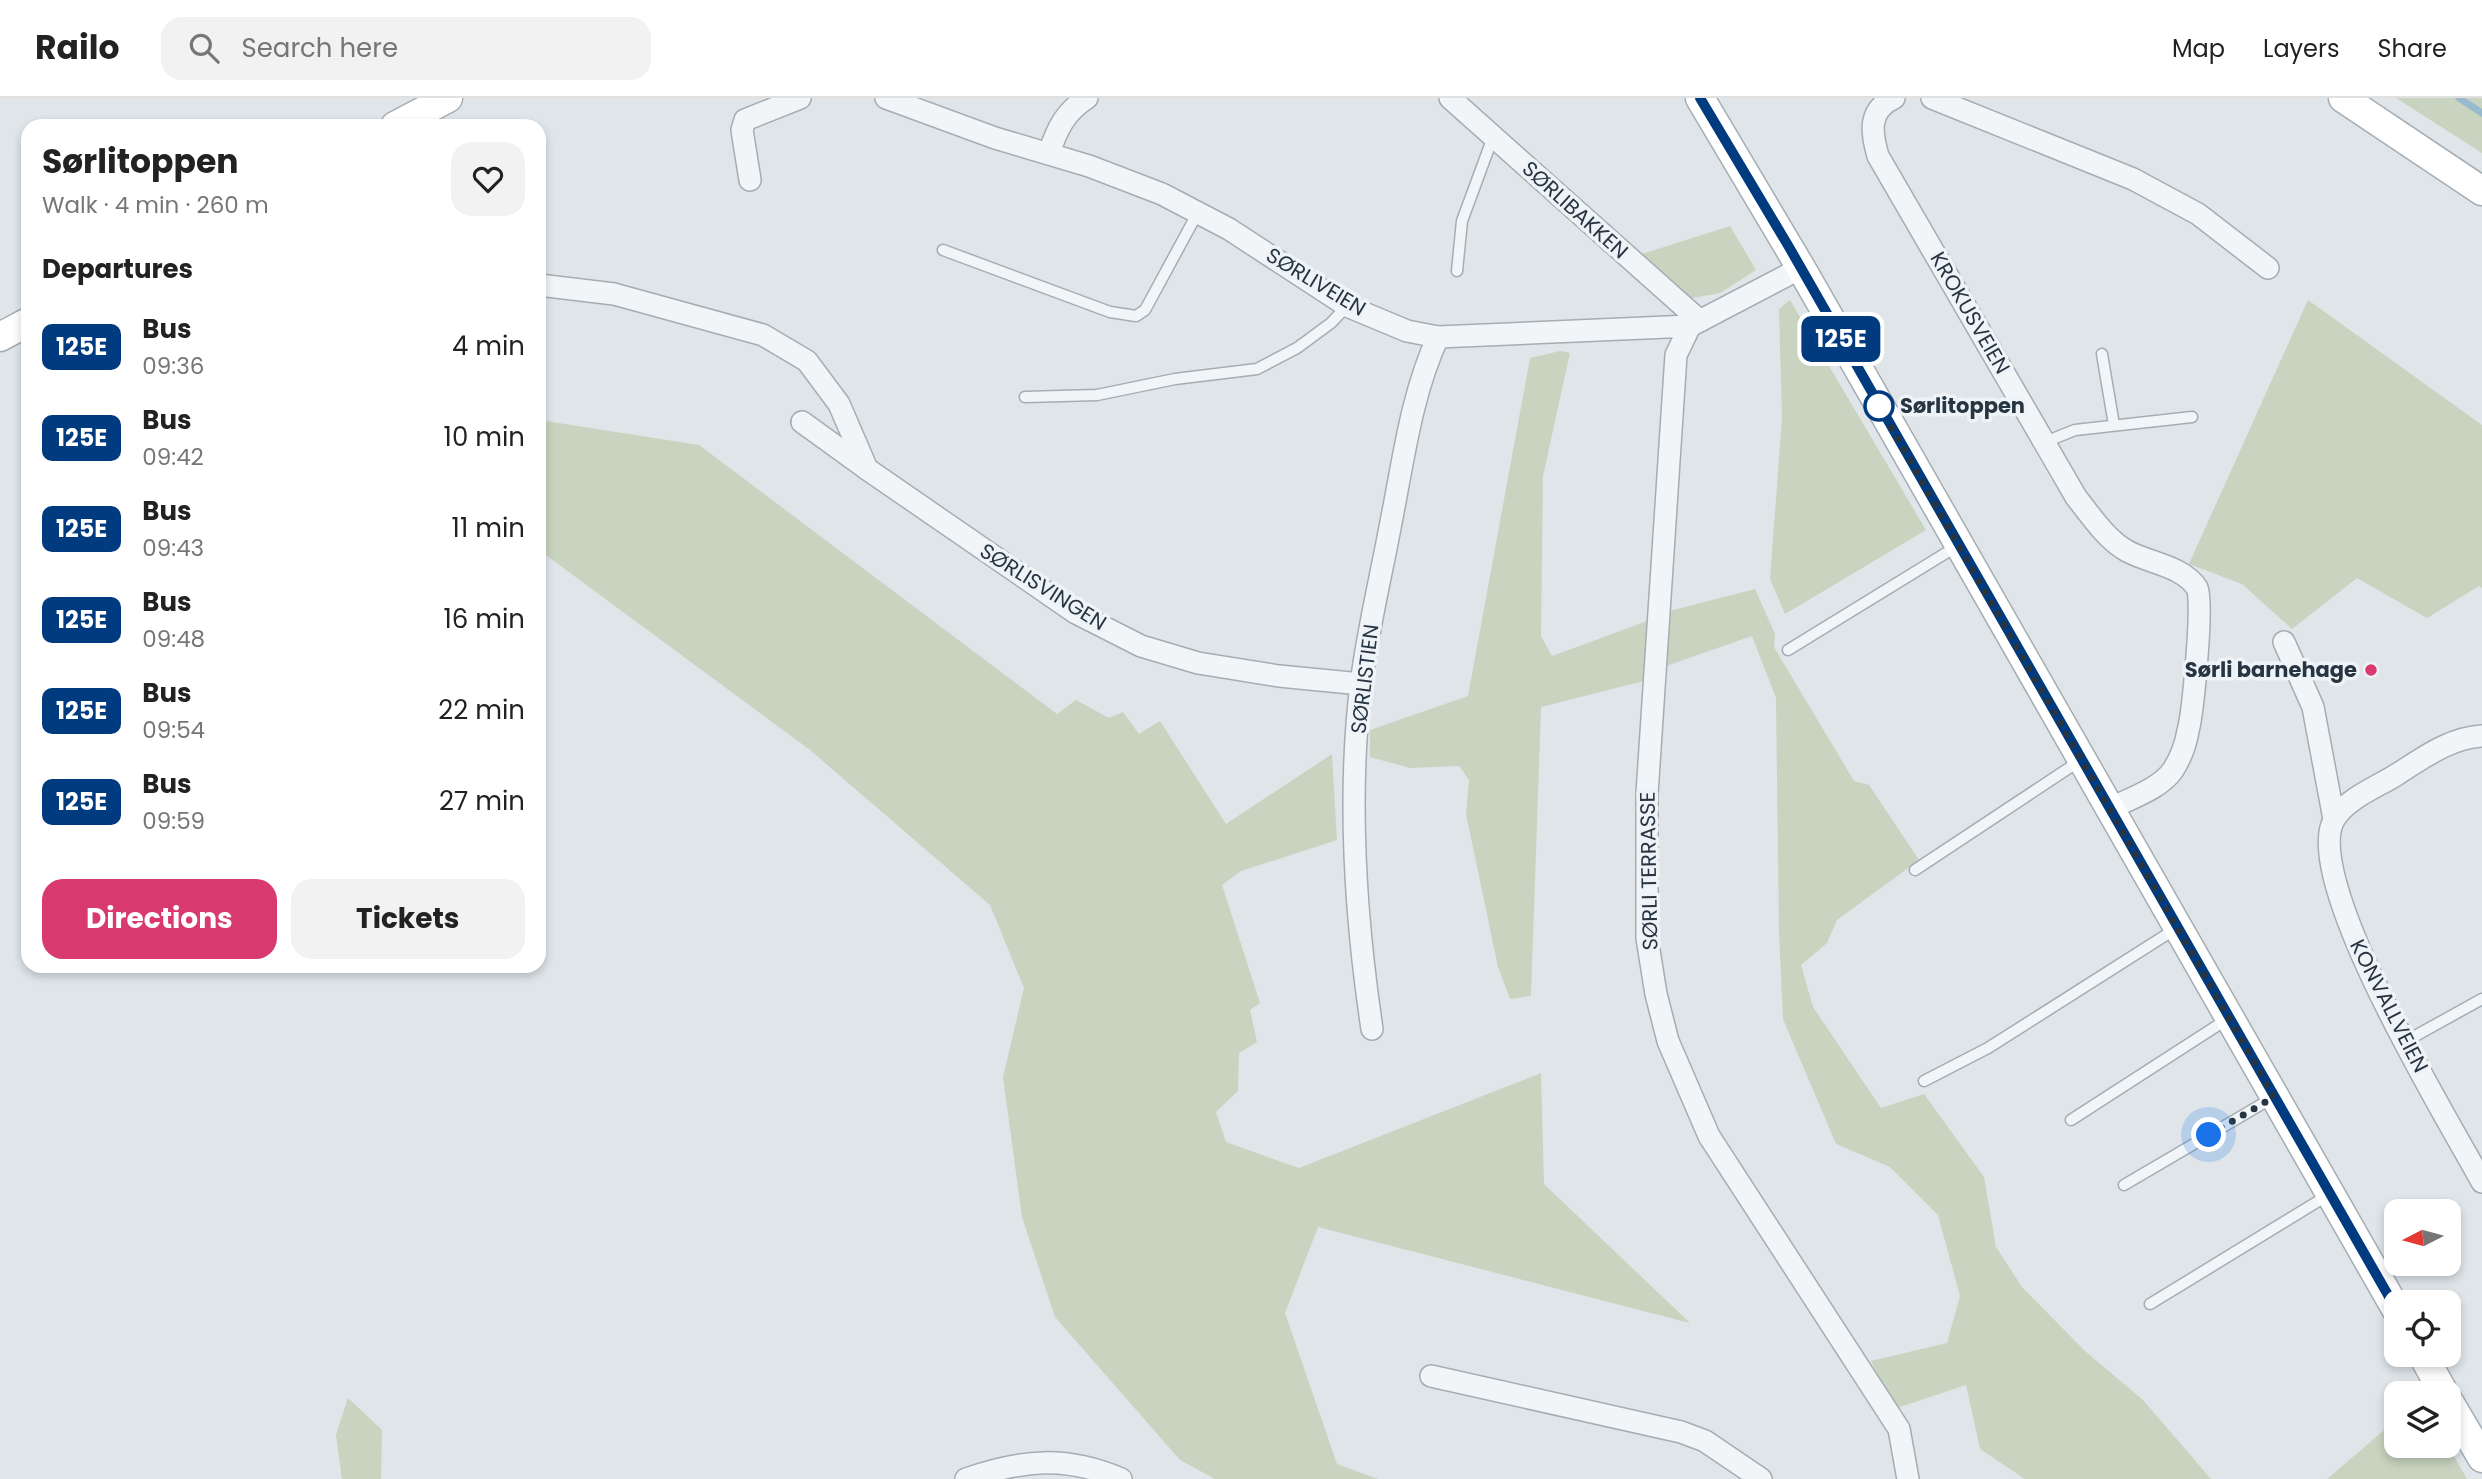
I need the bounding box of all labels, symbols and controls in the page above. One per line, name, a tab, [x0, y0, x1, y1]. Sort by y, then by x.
search box	[161, 17, 651, 80]
text: Railo	[35, 24, 119, 71]
icon: search	[185, 29, 223, 67]
text: Search here	[241, 30, 398, 66]
text: Map	[2172, 32, 2225, 65]
text: Layers	[2263, 32, 2339, 65]
text: Share	[2377, 32, 2447, 65]
text: Sørlitoppen	[42, 138, 238, 185]
button: heart	[451, 142, 525, 216]
street label: SØRLIBAKKEN	[1516, 154, 1635, 265]
text: Walk · 4 min · 260 m	[42, 189, 269, 221]
street label: SØRLIVEIEN	[1261, 240, 1372, 323]
street label: KROKUSVEIEN	[1924, 246, 2017, 379]
text: Departures	[42, 251, 193, 287]
text: Bus	[142, 311, 191, 347]
line badge: 125E	[1792, 316, 1890, 362]
text: 125E	[1815, 322, 1867, 355]
text: 4 min	[452, 328, 525, 364]
text: 125E	[56, 330, 107, 363]
text: 09:36	[142, 350, 204, 382]
marker: Sørlitoppen	[1864, 391, 1894, 421]
place label: Sørlitoppen	[1900, 391, 2025, 420]
text: Bus	[142, 402, 191, 438]
text: 10 min	[444, 419, 525, 455]
text: 125E	[56, 421, 107, 454]
text: 09:42	[142, 441, 204, 473]
text: Bus	[142, 493, 191, 529]
text: 11 min	[452, 510, 525, 546]
text: 125E	[56, 512, 107, 545]
text: 09:43	[142, 532, 204, 564]
street label: SØRLISVINGEN	[974, 536, 1112, 637]
text: Bus	[142, 584, 191, 620]
text: 16 min	[443, 601, 525, 637]
text: 125E	[56, 603, 107, 636]
street label: SØRLISTIEN	[1343, 622, 1386, 735]
text: 09:48	[142, 623, 205, 655]
place label: Sørli barnehage	[2185, 655, 2357, 684]
marker: Sørli barnehage	[2363, 662, 2379, 678]
text: Bus	[142, 675, 191, 711]
text: 22 min	[438, 692, 525, 728]
text: 125E	[56, 694, 107, 727]
text: 09:54	[142, 714, 205, 746]
text: Bus	[142, 766, 191, 802]
text: 27 min	[439, 783, 525, 819]
text: 125E	[56, 785, 107, 818]
street label: SØRLI TERRASSE	[1633, 791, 1664, 951]
text: 09:59	[142, 805, 205, 837]
button: Directions	[42, 879, 277, 959]
button: Tickets	[291, 879, 525, 959]
street label: KONVALLVEIEN	[2343, 934, 2436, 1077]
your location	[2191, 1117, 2226, 1152]
north arrow	[2384, 1199, 2460, 1276]
map controls	[2384, 1199, 2461, 1458]
button: locate	[2384, 1290, 2461, 1367]
button: layers	[2384, 1381, 2461, 1458]

